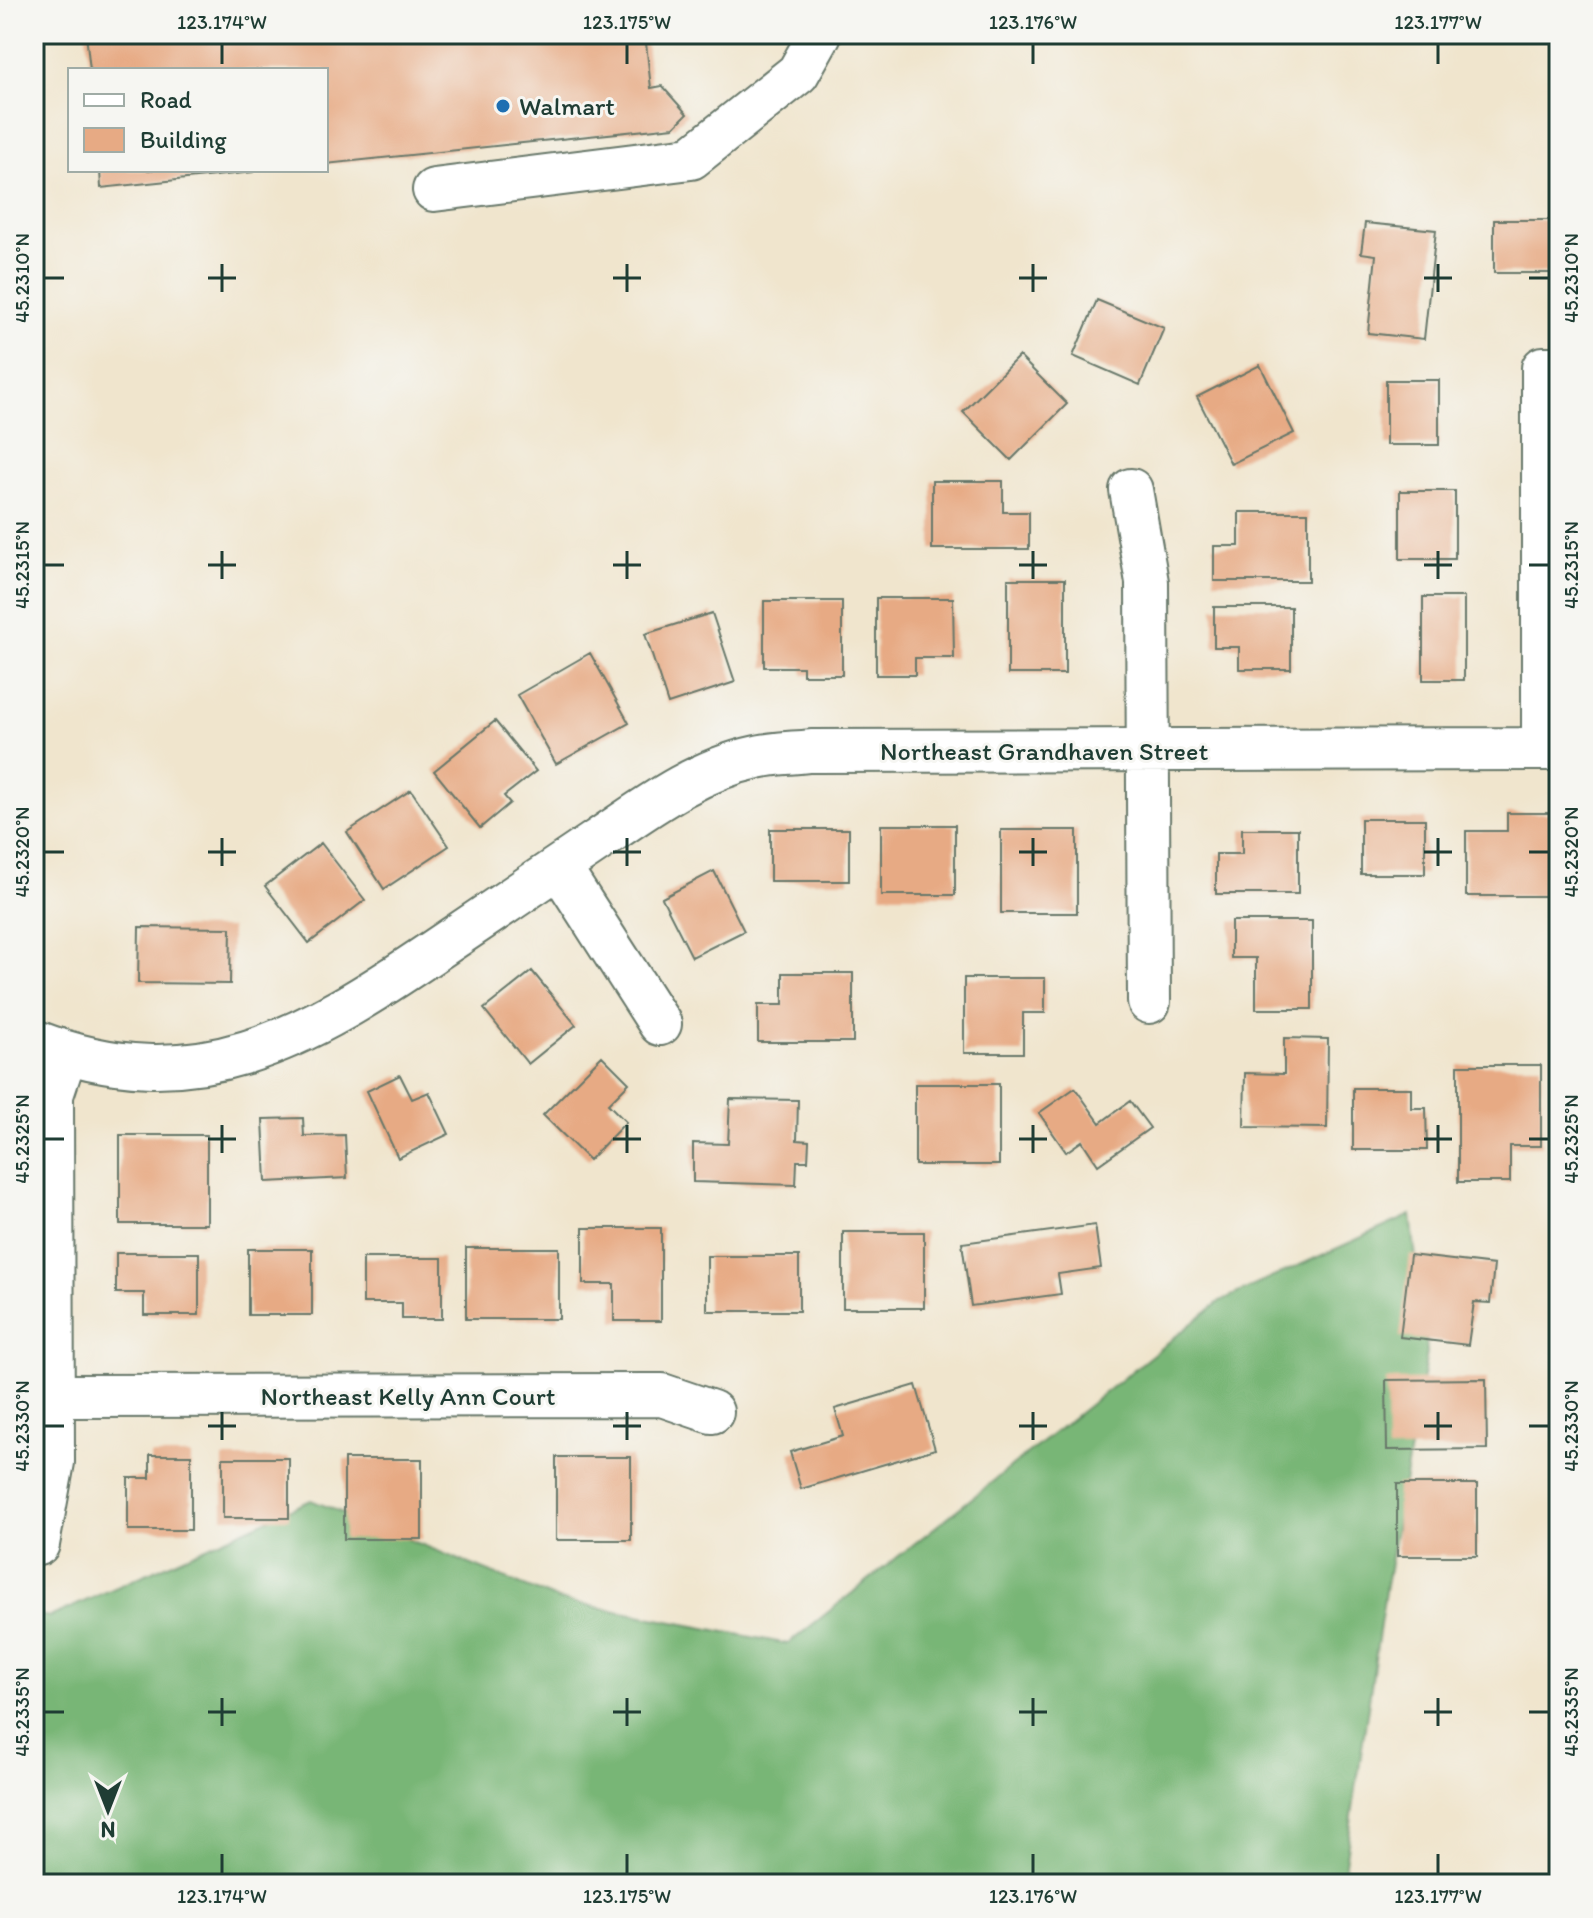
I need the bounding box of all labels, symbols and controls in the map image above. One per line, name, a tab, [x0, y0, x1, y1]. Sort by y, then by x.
text: 123.174°W	[177, 10, 267, 34]
text: 123.175°W	[583, 10, 671, 34]
text: 123.176°W	[989, 10, 1077, 34]
text: 123.177°W	[1394, 10, 1482, 34]
legend	[68, 68, 328, 172]
text: Road	[140, 85, 192, 114]
place label: Walmart	[519, 90, 615, 122]
marker: Walmart	[494, 97, 512, 115]
text: Building	[140, 125, 227, 154]
text: 45.2310°N	[10, 233, 34, 323]
text: 45.2310°N	[1559, 233, 1583, 323]
text: 45.2315°N	[10, 521, 34, 609]
text: 45.2315°N	[1559, 521, 1583, 609]
street label: Northeast Grandhaven Street	[880, 735, 1208, 767]
text: 45.2320°N	[10, 806, 34, 898]
text: 45.2320°N	[1559, 806, 1583, 898]
text: 45.2325°N	[10, 1094, 34, 1184]
text: 45.2325°N	[1559, 1094, 1583, 1184]
text: 45.2330°N	[10, 1380, 34, 1472]
street label: Northeast Kelly Ann Court	[260, 1380, 556, 1412]
text: 45.2330°N	[1559, 1380, 1583, 1472]
text: 45.2335°N	[10, 1667, 34, 1757]
text: 45.2335°N	[1559, 1667, 1583, 1757]
north arrow	[68, 1770, 148, 1850]
text: N	[101, 1816, 115, 1843]
text: 123.174°W	[177, 1884, 267, 1908]
text: 123.175°W	[583, 1884, 671, 1908]
text: 123.176°W	[989, 1884, 1077, 1908]
text: 123.177°W	[1394, 1884, 1482, 1908]

